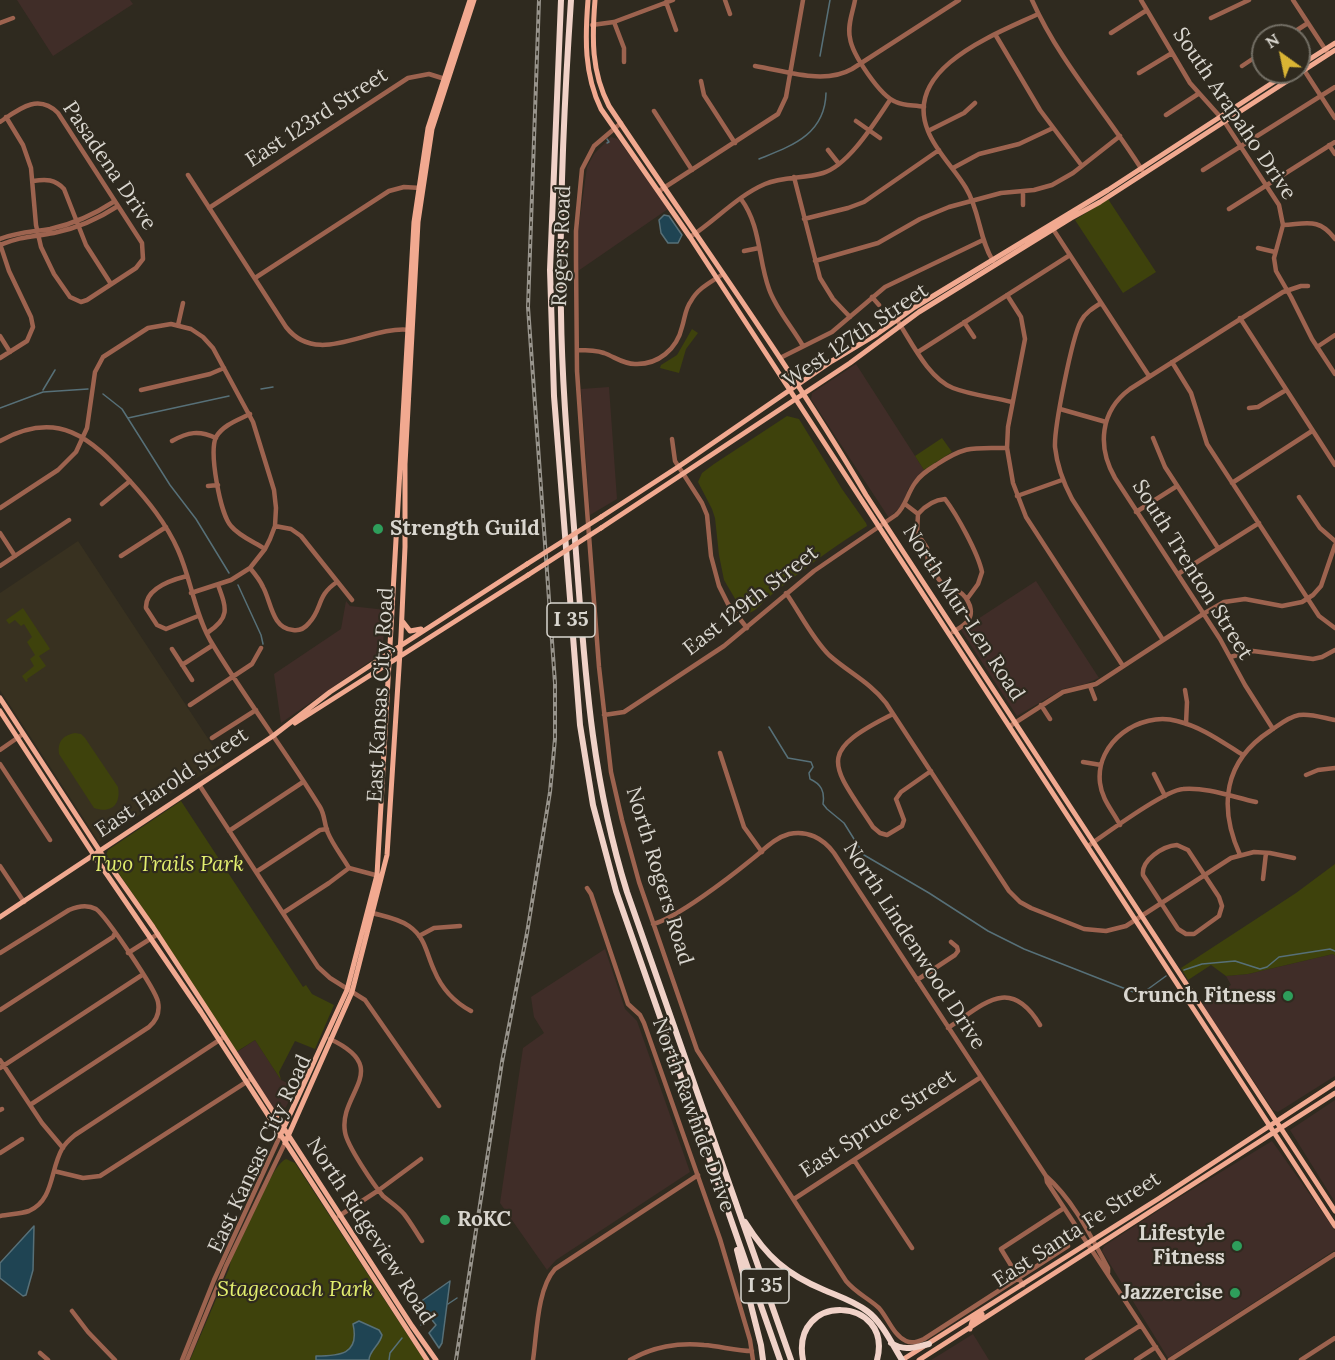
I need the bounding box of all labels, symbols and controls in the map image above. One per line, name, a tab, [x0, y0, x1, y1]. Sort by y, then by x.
street label: South Arapaho Drive	[1167, 23, 1301, 205]
north arrow	[1251, 24, 1311, 84]
text: N	[1262, 29, 1283, 52]
street label: East 123rd Street	[241, 63, 393, 173]
street label: Pasadena Drive	[57, 97, 161, 235]
street label: Rogers Road	[547, 185, 577, 307]
street label: West 127th Street	[779, 278, 933, 394]
street label: South Trenton Street	[1126, 475, 1258, 665]
place label: Strength Guild	[390, 516, 540, 542]
street label: North Mur-Len Road	[897, 520, 1029, 706]
marker: Strength Guild	[371, 522, 385, 536]
street label: East 129th Street	[679, 541, 823, 661]
street label: East Kansas City Road	[363, 587, 399, 803]
road number: I 35	[547, 603, 595, 637]
street label: East Harold Street	[91, 723, 253, 843]
street label: North Rogers Road	[620, 784, 698, 968]
street label: North Lindenwood Drive	[837, 837, 991, 1055]
park label: Two Trails Park	[92, 852, 244, 878]
place label: Crunch Fitness	[1123, 983, 1276, 1009]
marker: Crunch Fitness	[1281, 989, 1295, 1003]
street label: North Rawhide Drive	[646, 1015, 740, 1215]
street label: East Kansas City Road	[203, 1051, 317, 1257]
street label: East Spruce Street	[795, 1064, 961, 1184]
street label: North Ridgeview Road	[300, 1133, 440, 1329]
street label: East Santa Fe Street	[988, 1166, 1166, 1294]
place label: RoKC	[457, 1207, 511, 1233]
marker: RoKC	[438, 1213, 452, 1227]
place label: Lifestyle Fitness	[1138, 1221, 1225, 1271]
marker: Lifestyle Fitness	[1230, 1239, 1244, 1253]
road number: I 35	[741, 1269, 789, 1303]
park label: Stagecoach Park	[217, 1277, 373, 1303]
place label: Jazzercise	[1121, 1280, 1223, 1306]
marker: Jazzercise	[1228, 1286, 1242, 1300]

